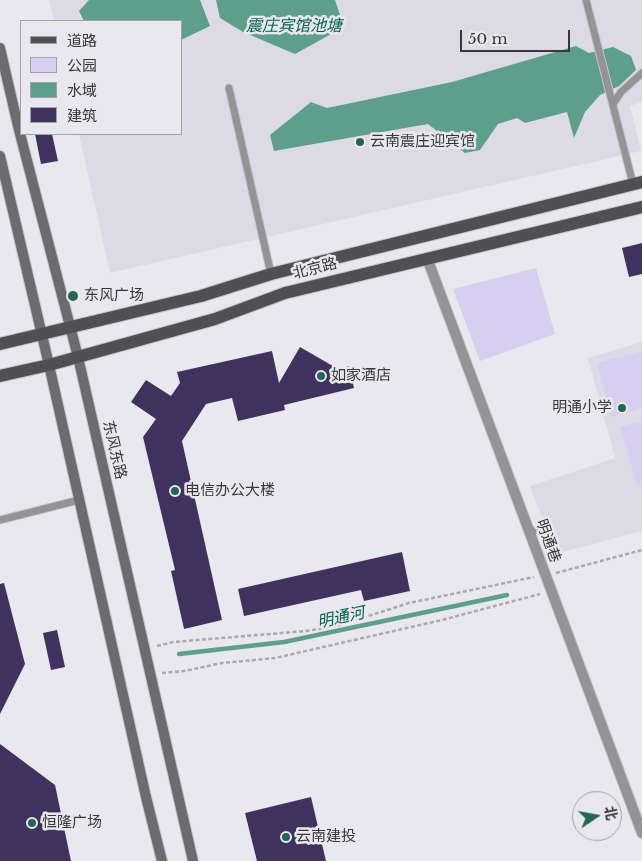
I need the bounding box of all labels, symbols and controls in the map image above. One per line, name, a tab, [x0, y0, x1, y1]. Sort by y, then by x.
water label: 震庄宾馆池塘	[246, 16, 342, 36]
legend	[20, 20, 182, 135]
scale bar	[462, 20, 572, 52]
text: 50 m	[468, 29, 508, 48]
text: 道路	[67, 31, 97, 50]
text: 公园	[67, 56, 97, 75]
text: 水域	[67, 81, 97, 100]
text: 建筑	[67, 106, 97, 125]
place label: 云南震庄迎宾馆	[370, 133, 475, 151]
marker: 云南震庄迎宾馆	[354, 136, 366, 148]
street label: 北京路	[291, 255, 339, 283]
place label: 东风广场	[84, 287, 144, 305]
marker: 东风广场	[66, 289, 80, 303]
place label: 如家酒店	[331, 367, 391, 385]
marker: 如家酒店	[315, 370, 327, 382]
place label: 明通小学	[552, 399, 612, 417]
marker: 明通小学	[616, 402, 628, 414]
street label: 东风东路	[98, 419, 130, 481]
place label: 电信办公大楼	[185, 482, 275, 500]
marker: 电信办公大楼	[169, 485, 181, 497]
street label: 明通巷	[532, 517, 564, 565]
water label: 明通河	[316, 604, 366, 632]
north arrow	[572, 791, 622, 841]
text: 北	[600, 804, 621, 822]
place label: 恒隆广场	[42, 814, 102, 832]
marker: 恒隆广场	[26, 817, 38, 829]
place label: 云南建投	[296, 828, 356, 846]
marker: 云南建投	[280, 831, 292, 843]

